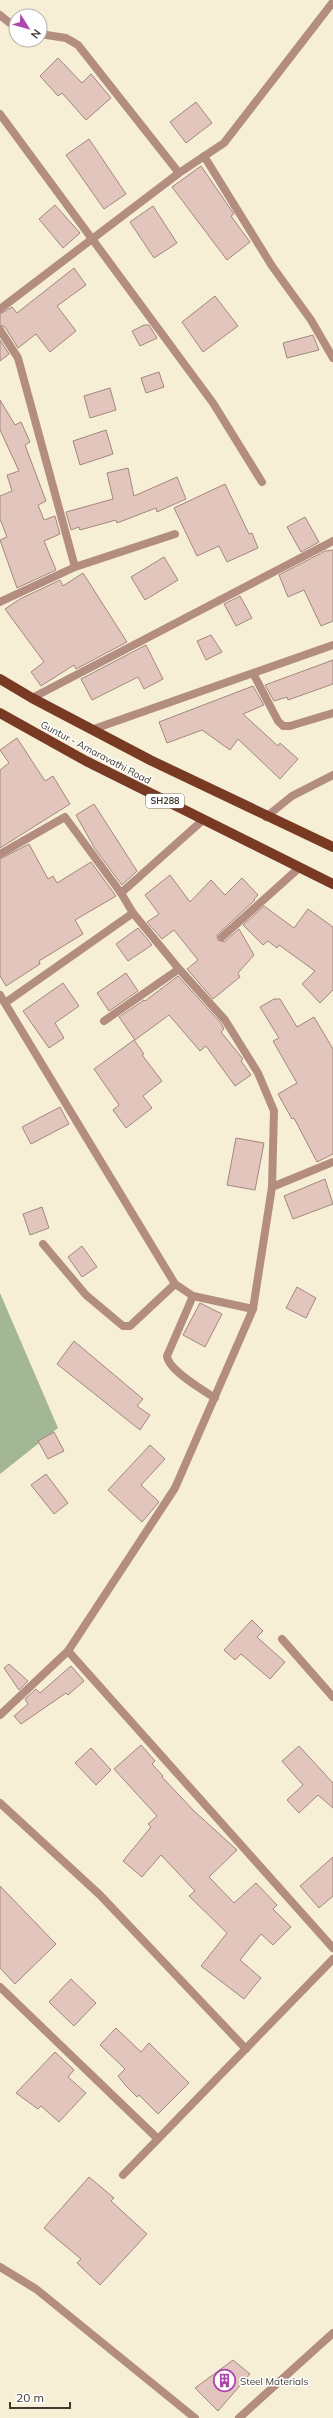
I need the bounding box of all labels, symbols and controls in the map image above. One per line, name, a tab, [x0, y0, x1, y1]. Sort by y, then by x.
north arrow	[8, 8, 48, 48]
text: N	[28, 26, 44, 42]
street label: Guntur - Amaravathi Road	[38, 718, 153, 787]
road number: SH288	[146, 794, 184, 808]
building icon: Steel Materials	[211, 2368, 237, 2394]
place label: Steel Materials	[240, 2375, 308, 2388]
scale bar	[10, 2384, 70, 2410]
text: 20 m	[16, 2390, 44, 2405]

